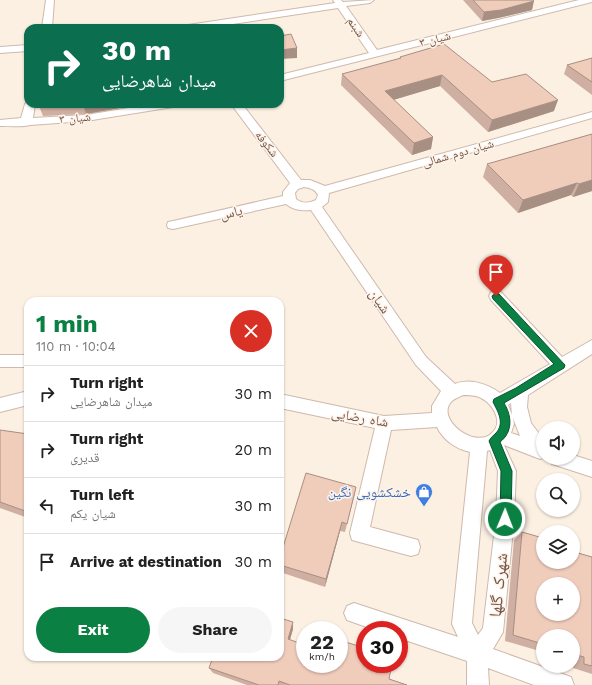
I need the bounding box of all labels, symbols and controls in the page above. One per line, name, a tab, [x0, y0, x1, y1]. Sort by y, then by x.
street label: شبنم	[343, 14, 368, 40]
street label: شیان ۳	[418, 28, 452, 50]
text: 30 m	[102, 34, 171, 67]
icon: right	[36, 40, 88, 92]
text: میدان شاهرضایی	[102, 70, 216, 91]
street label: شیان ۳	[59, 110, 92, 127]
street label: شکوفه	[252, 128, 282, 160]
street label: شیان دوم شمالی	[421, 136, 496, 171]
street label: یاس	[218, 202, 244, 223]
pin	[479, 255, 513, 296]
icon: arrive	[485, 261, 507, 283]
street label: شیان	[365, 286, 394, 317]
text: 1 min	[36, 310, 98, 338]
button: close	[230, 310, 272, 352]
text: 110 m · 10:04	[36, 339, 116, 354]
text: Turn right	[70, 374, 143, 392]
icon: right	[36, 383, 58, 405]
text: 30 m	[235, 385, 272, 403]
text: میدان شاهرضایی	[70, 394, 153, 409]
street label: شاه رضایی	[330, 404, 390, 431]
map controls	[536, 421, 580, 673]
button: sound	[536, 421, 580, 465]
text: Turn right	[70, 430, 143, 448]
icon: right	[36, 439, 58, 461]
text: 20 m	[235, 441, 272, 459]
text: قدیری	[70, 450, 99, 465]
button: search	[536, 473, 580, 517]
shop icon: خشکشویی نگین	[414, 482, 434, 507]
place label: خشکشویی نگین	[328, 484, 411, 501]
text: Turn left	[70, 486, 134, 504]
icon: left	[36, 495, 58, 517]
text: 30 m	[235, 497, 272, 515]
position arrow	[484, 498, 526, 540]
text: شیان یکم	[70, 506, 116, 521]
button: layers	[536, 525, 580, 569]
icon: arrive	[36, 551, 58, 573]
street label: شهرک گلها	[485, 552, 511, 618]
text: Arrive at destination	[70, 553, 222, 571]
text: 30 m	[235, 553, 272, 571]
button: +	[536, 577, 580, 621]
button: Exit	[36, 607, 150, 653]
button: Share	[158, 607, 272, 653]
speed limit sign: 30	[356, 621, 408, 673]
button: −	[536, 629, 580, 673]
text: 22	[310, 630, 334, 654]
text: km/h	[309, 651, 335, 662]

